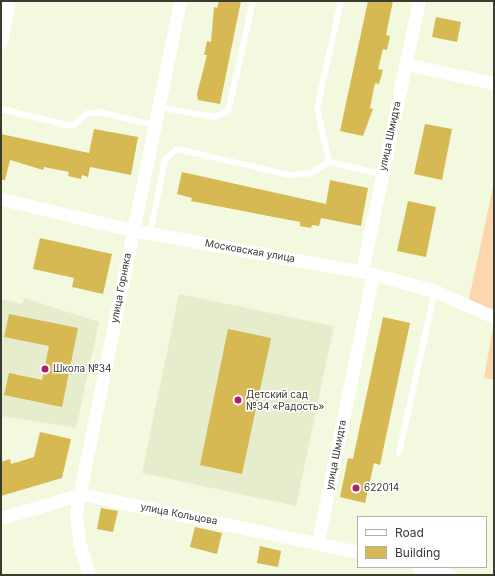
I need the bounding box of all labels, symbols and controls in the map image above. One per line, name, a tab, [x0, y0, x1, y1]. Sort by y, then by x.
street label: улица Шмидта	[377, 100, 403, 172]
street label: Московская улица	[204, 237, 296, 265]
street label: улица Горняка	[108, 252, 134, 324]
place label: Школа №34	[53, 363, 112, 375]
marker: Школа №34	[40, 364, 50, 374]
place label: Детский сад №34 «Радость»	[246, 388, 324, 412]
marker: Детский сад №34 «Радость»	[233, 395, 243, 405]
street label: улица Шмидта	[323, 419, 349, 491]
place label: 622014	[364, 482, 399, 494]
marker: 622014	[351, 483, 361, 493]
street label: улица Кольцова	[140, 501, 218, 527]
legend	[357, 516, 487, 568]
text: Road	[395, 525, 424, 540]
text: Building	[395, 545, 440, 560]

